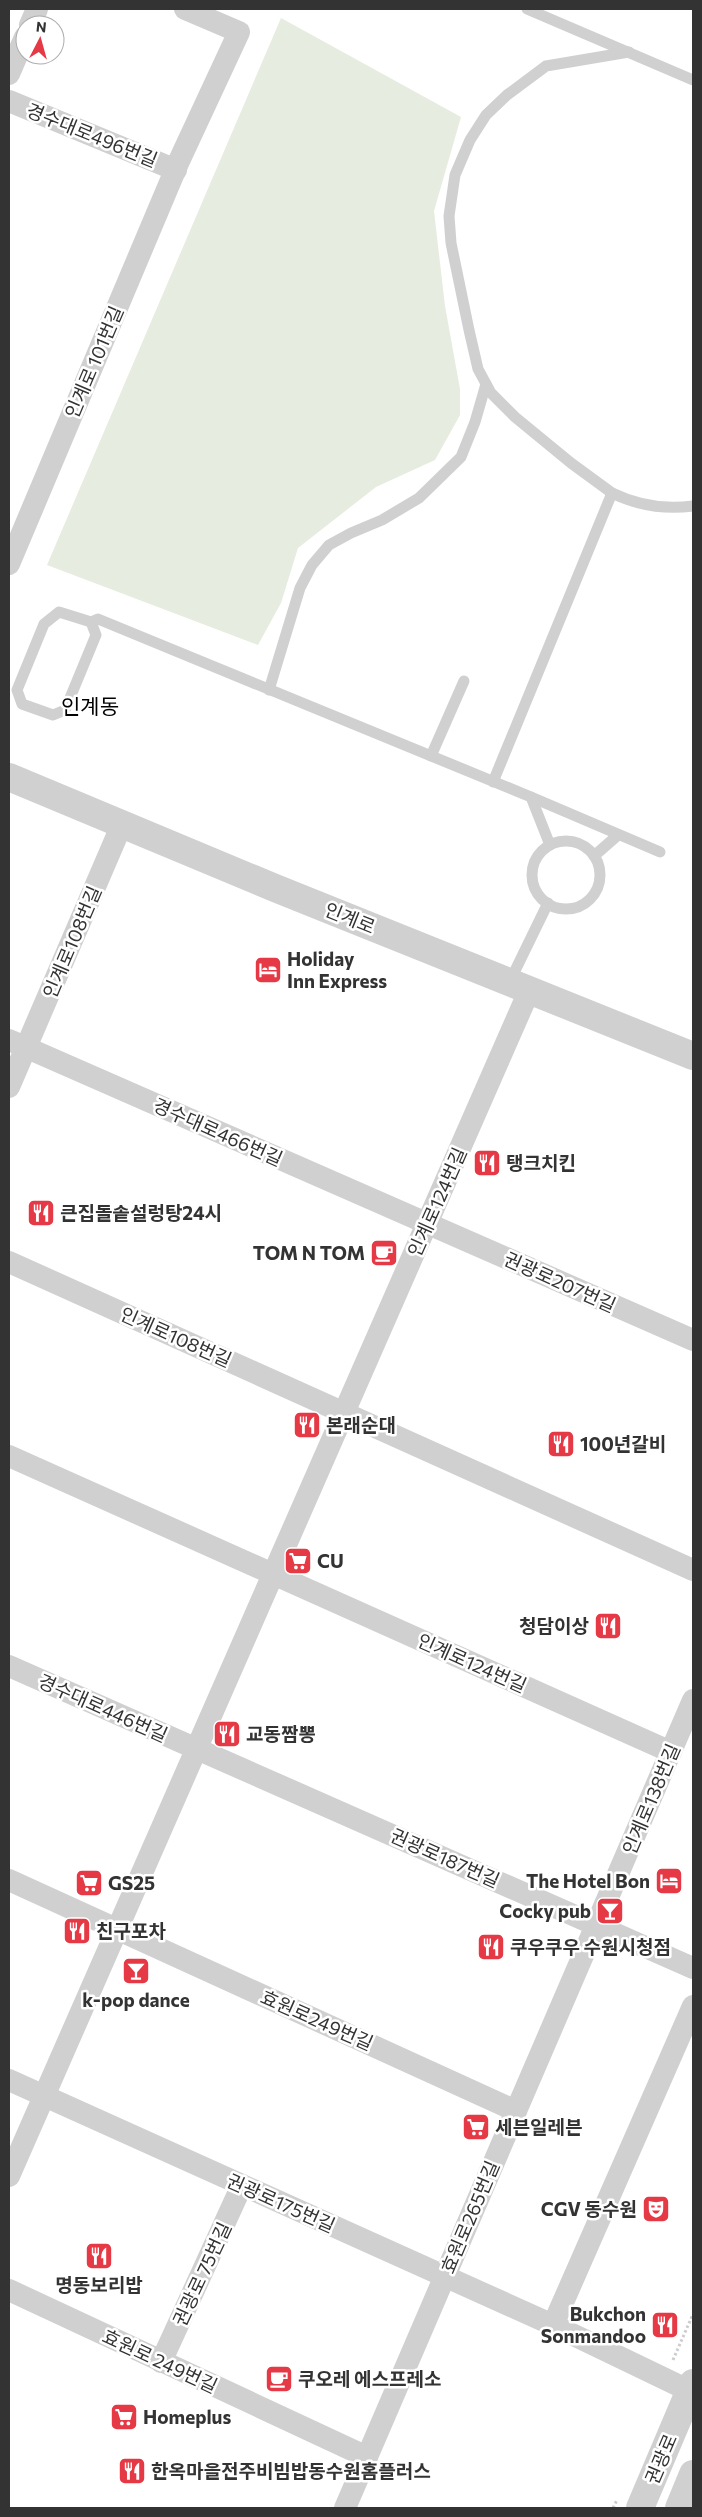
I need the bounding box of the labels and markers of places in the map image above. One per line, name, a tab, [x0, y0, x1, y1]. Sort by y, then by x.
place label: Holiday Inn Express	[287, 947, 387, 992]
hotel icon: Holiday Inn Express	[253, 955, 283, 985]
restaurant icon: 탱크치킨	[472, 1148, 502, 1178]
place label: 탱크치킨	[506, 1151, 576, 1174]
restaurant icon: 큰집돌솥설렁탕24시	[26, 1198, 56, 1228]
place label: 큰집돌솥설렁탕24시	[60, 1201, 222, 1224]
cafe icon: TOM N TOM	[369, 1238, 399, 1268]
place label: TOM N TOM	[253, 1241, 365, 1264]
restaurant icon: 본래순대	[292, 1410, 322, 1440]
place label: 본래순대	[326, 1413, 396, 1436]
restaurant icon: 100년갈비	[546, 1429, 576, 1459]
place label: 100년갈비	[580, 1432, 666, 1455]
supermarket icon: CU	[283, 1546, 313, 1576]
place label: CU	[317, 1549, 344, 1572]
restaurant icon: 청담이상	[593, 1611, 623, 1641]
place label: 청담이상	[519, 1614, 589, 1637]
restaurant icon: 교동짬뽕	[212, 1719, 242, 1749]
place label: 교동짬뽕	[246, 1722, 316, 1745]
hotel icon: The Hotel Bon	[654, 1866, 684, 1896]
supermarket icon: GS25	[74, 1868, 104, 1898]
place label: The Hotel Bon	[526, 1869, 650, 1892]
place label: GS25	[108, 1871, 155, 1894]
bar icon: Cocky pub	[595, 1896, 625, 1926]
place label: Cocky pub	[499, 1899, 591, 1922]
restaurant icon: 친구포차	[62, 1916, 92, 1946]
place label: 친구포차	[96, 1919, 166, 1942]
restaurant icon: 쿠우쿠우 수원시청점	[476, 1932, 506, 1962]
place label: 쿠우쿠우 수원시청점	[510, 1935, 671, 1958]
bar icon: k-pop dance	[121, 1956, 151, 1986]
place label: k-pop dance	[82, 1988, 190, 2011]
supermarket icon: 세븐일레븐	[461, 2112, 491, 2142]
place label: 세븐일레븐	[495, 2115, 582, 2138]
theatre icon: CGV 동수원	[641, 2194, 671, 2224]
place label: CGV 동수원	[541, 2197, 637, 2220]
restaurant icon: 명동보리밥	[84, 2241, 114, 2271]
place label: 명동보리밥	[55, 2273, 143, 2296]
place label: Bukchon Sonmandoo	[541, 2302, 646, 2347]
restaurant icon: Bukchon Sonmandoo	[650, 2310, 680, 2340]
cafe icon: 쿠오레 에스프레소	[264, 2364, 294, 2394]
place label: 쿠오레 에스프레소	[298, 2367, 441, 2390]
supermarket icon: Homeplus	[109, 2402, 139, 2432]
place label: Homeplus	[143, 2405, 231, 2428]
restaurant icon: 한옥마을전주비빔밥동수원홈플러스	[117, 2456, 147, 2486]
place label: 한옥마을전주비빔밥동수원홈플러스	[151, 2459, 431, 2482]

